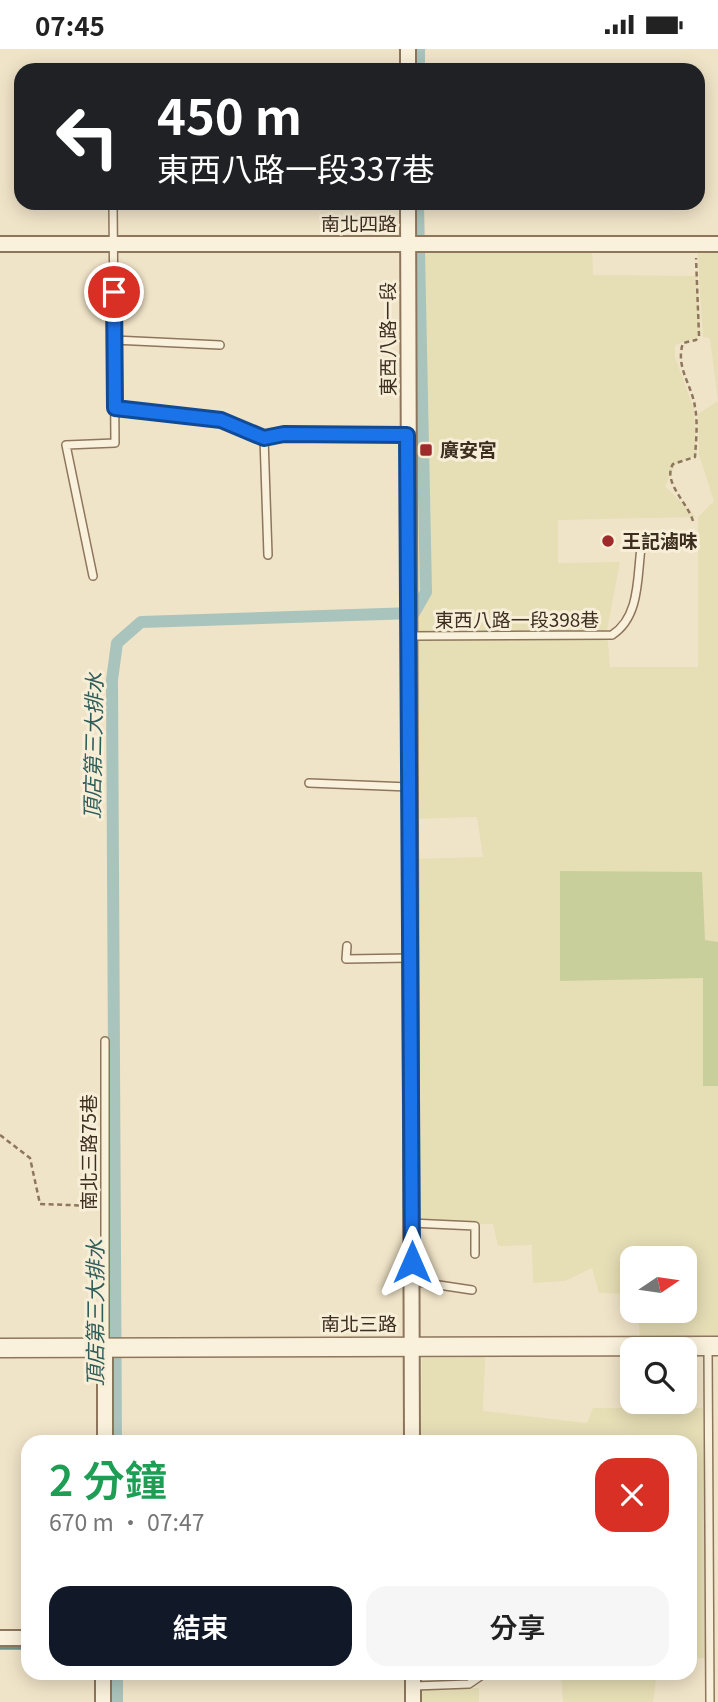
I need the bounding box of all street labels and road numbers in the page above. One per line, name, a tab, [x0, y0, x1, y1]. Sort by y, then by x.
street label: 南北四路	[321, 209, 397, 236]
street label: 東西八路一段	[373, 282, 400, 396]
street label: 東西八路一段398巷	[435, 605, 599, 632]
street label: 南北三路75巷	[74, 1094, 101, 1210]
street label: 南北三路	[321, 1309, 397, 1336]

